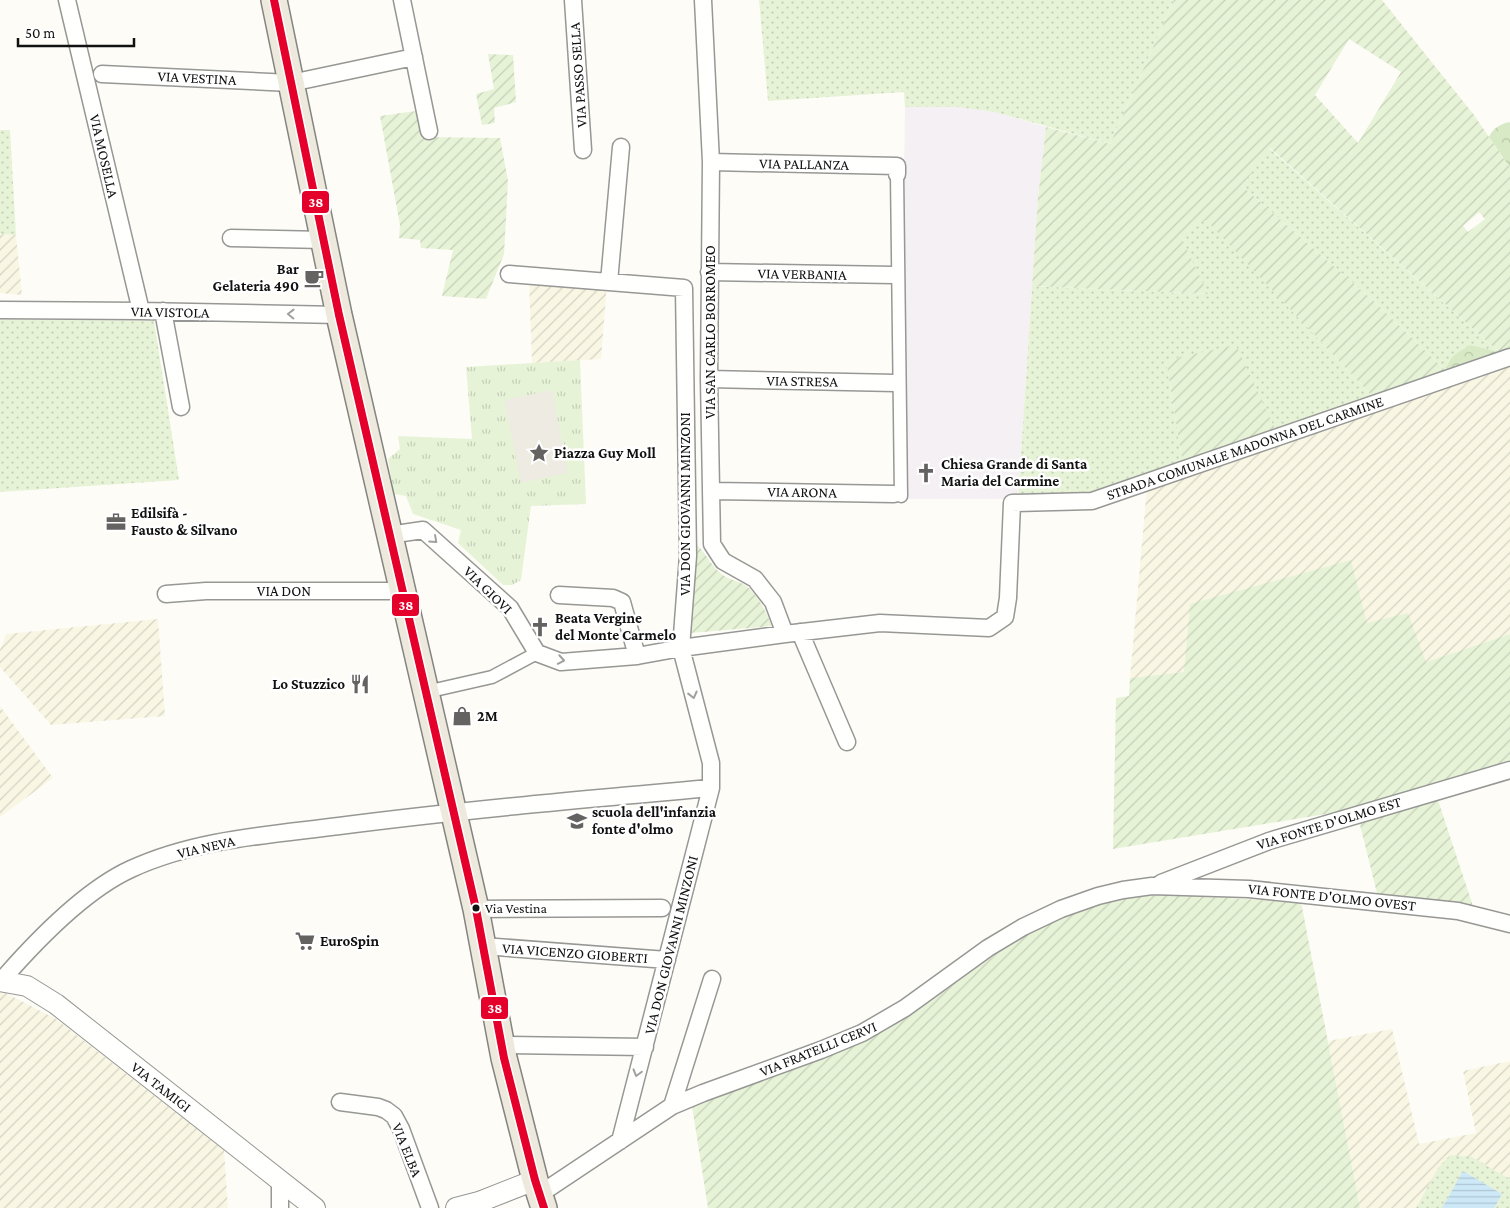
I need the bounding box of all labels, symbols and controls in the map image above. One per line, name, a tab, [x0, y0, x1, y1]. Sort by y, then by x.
scale bar	[18, 15, 134, 47]
street label: VIA PASSO SELLA	[566, 21, 590, 128]
text: 50 m	[25, 25, 55, 41]
street label: VIA VESTINA	[157, 68, 237, 88]
street label: VIA MOSELLA	[87, 112, 122, 200]
street label: VIA PALLANZA	[759, 155, 849, 173]
line badge: 38	[301, 190, 330, 214]
text: 38	[309, 194, 323, 210]
street label: VIA SAN CARLO BORROMEO	[702, 245, 718, 419]
place label: Bar Gelateria 490	[213, 261, 299, 294]
street label: VIA VERBANIA	[757, 265, 847, 283]
cafe icon: Bar Gelateria 490	[303, 267, 325, 289]
street label: VIA VISTOLA	[131, 303, 210, 321]
one-way arrow	[286, 309, 294, 319]
street label: VIA STRESA	[766, 372, 838, 390]
street label: STRADA COMUNALE MADONNA DEL CARMINE	[1105, 393, 1385, 503]
street label: VIA DON GIOVANNI MINZONI	[677, 412, 693, 596]
place icon: Piazza Guy Moll	[528, 442, 550, 464]
place label: Piazza Guy Moll	[554, 445, 657, 461]
place label: Chiesa Grande di Santa Maria del Carmine	[941, 456, 1088, 489]
church icon: Chiesa Grande di Santa Maria del Carmine	[915, 462, 937, 484]
street label: VIA ARONA	[767, 483, 837, 501]
place label: Edilsifà - Fausto & Silvano	[131, 505, 238, 538]
office icon: Edilsifà - Fausto & Silvano	[105, 511, 127, 533]
one-way arrow	[428, 534, 437, 543]
street label: VIA GIOVI	[460, 563, 516, 617]
street label: VIA DON	[257, 583, 311, 599]
line badge: 38	[391, 593, 420, 617]
text: 38	[399, 597, 413, 613]
place label: Beata Vergine del Monte Carmelo	[555, 610, 676, 643]
church icon: Beata Vergine del Monte Carmelo	[529, 616, 551, 638]
one-way arrow	[556, 655, 565, 665]
restaurant icon: Lo Stuzzico	[349, 673, 371, 695]
place label: Lo Stuzzico	[272, 676, 345, 692]
one-way arrow	[687, 691, 698, 700]
shop icon: 2M	[451, 705, 473, 727]
place label: 2M	[477, 708, 498, 724]
street label: VIA FONTE D'OLMO EST	[1255, 793, 1403, 853]
place label: scuola dell'infanzia fonte d'olmo	[592, 804, 717, 837]
school or university icon: scuola dell'infanzia fonte d'olmo	[566, 810, 588, 832]
street label: VIA NEVA	[176, 832, 237, 861]
street label: VIA DON GIOVANNI MINZONI	[641, 854, 701, 1036]
street label: VIA FONTE D'OLMO OVEST	[1247, 880, 1417, 914]
place label: Via Vestina	[485, 900, 547, 916]
marker: Via Vestina	[471, 903, 481, 913]
supermarket icon: EuroSpin	[294, 930, 316, 952]
place label: EuroSpin	[320, 933, 379, 949]
street label: VIA VICENZO GIOBERTI	[502, 940, 648, 966]
line badge: 38	[480, 996, 509, 1020]
text: 38	[488, 1000, 502, 1016]
street label: VIA FRATELLI CERVI	[757, 1018, 879, 1080]
street label: VIA TAMIGI	[128, 1059, 194, 1115]
one-way arrow	[633, 1069, 643, 1077]
street label: VIA ELBA	[389, 1121, 425, 1180]

